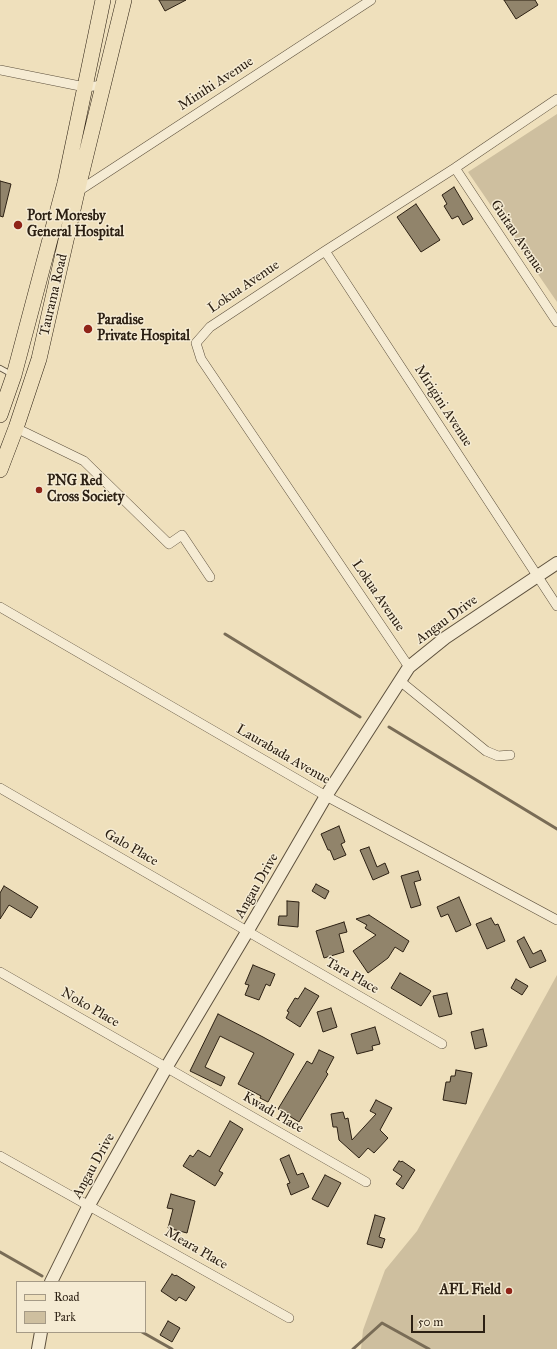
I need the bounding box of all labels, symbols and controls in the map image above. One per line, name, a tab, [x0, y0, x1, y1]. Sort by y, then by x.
street label: Minihi Avenue	[175, 53, 257, 115]
street label: Guitau Avenue	[486, 197, 548, 277]
place label: Port Moresby General Hospital	[27, 209, 124, 242]
marker: Port Moresby General Hospital	[12, 219, 24, 231]
street label: Taurama Road	[36, 252, 72, 338]
street label: Lokua Avenue	[205, 257, 283, 317]
place label: Paradise Private Hospital	[97, 313, 190, 346]
marker: Paradise Private Hospital	[82, 323, 94, 335]
street label: Mirigini Avenue	[410, 362, 476, 450]
place label: PNG Red Cross Society	[47, 474, 124, 506]
marker: PNG Red Cross Society	[34, 485, 44, 495]
street label: Lokua Avenue	[348, 557, 408, 635]
street label: Angau Drive	[413, 592, 481, 648]
street label: Laurabada Avenue	[233, 721, 333, 789]
street label: Galo Place	[101, 826, 161, 870]
street label: Angau Drive	[232, 851, 282, 921]
street label: Tara Place	[323, 954, 381, 998]
street label: Noko Place	[58, 985, 122, 1031]
street label: Kwadi Place	[239, 1089, 307, 1137]
street label: Angau Drive	[69, 1130, 119, 1202]
street label: Meara Place	[162, 1224, 230, 1274]
legend	[16, 1281, 146, 1333]
place label: AFL Field	[440, 1283, 501, 1299]
marker: AFL Field	[504, 1286, 514, 1296]
text: Road	[54, 1290, 80, 1304]
scale bar	[413, 1307, 487, 1333]
text: Park	[54, 1310, 76, 1324]
text: 50 m	[418, 1315, 443, 1329]

